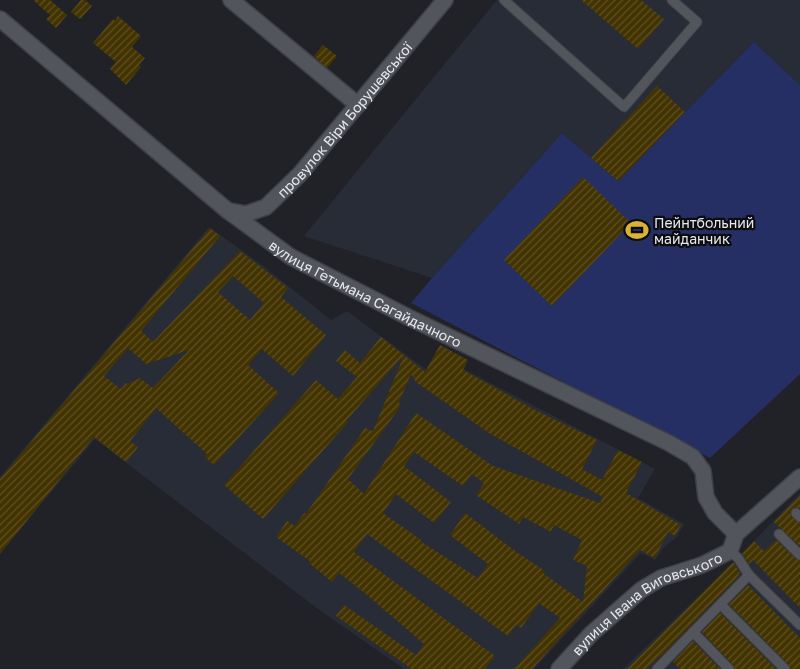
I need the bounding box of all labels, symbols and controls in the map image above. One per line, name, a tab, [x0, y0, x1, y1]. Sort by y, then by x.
street label: провулок Віри Борушевської	[273, 37, 416, 201]
place label: Пейнтбольний майданчик	[654, 214, 754, 247]
sports icon: Пейнтбольний майданчик	[624, 217, 650, 243]
street label: вулиця Гетьмана Сагайдачного	[266, 236, 465, 350]
street label: вулиця Івана Виговського	[568, 548, 725, 658]

